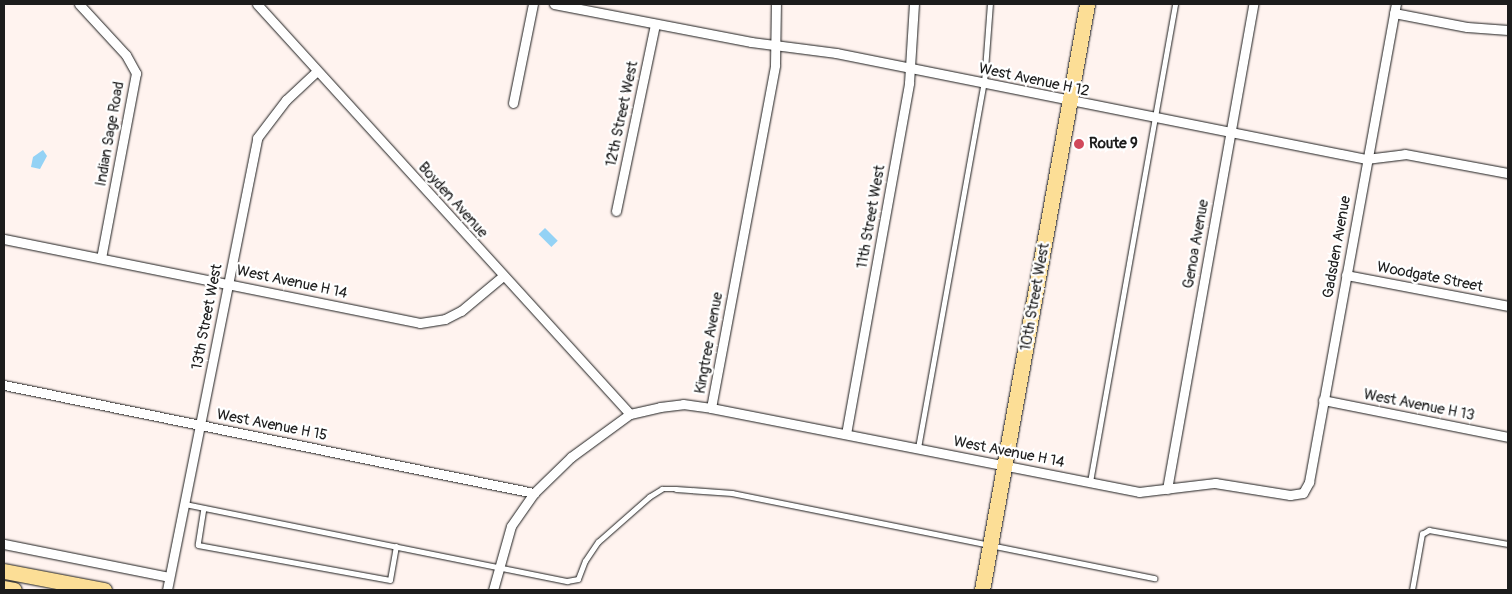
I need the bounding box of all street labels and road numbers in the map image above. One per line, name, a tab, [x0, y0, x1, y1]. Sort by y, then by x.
street label: West Avenue H 12	[977, 59, 1091, 101]
street label: 12th Street West	[602, 60, 642, 168]
street label: Indian Sage Road	[92, 80, 128, 188]
street label: Boyden Avenue	[414, 159, 492, 241]
street label: 11th Street West	[853, 164, 889, 270]
street label: Gadsden Avenue	[1319, 195, 1355, 299]
street label: Genoa Avenue	[1179, 198, 1213, 290]
street label: 10th Street West	[1017, 242, 1053, 352]
street label: Woodgate Street	[1375, 258, 1485, 296]
street label: West Avenue H 14	[235, 261, 349, 303]
street label: 13th Street West	[188, 263, 226, 371]
street label: Kingtree Avenue	[691, 291, 727, 395]
street label: West Avenue H 13	[1362, 385, 1476, 425]
street label: West Avenue H 15	[215, 405, 329, 445]
street label: West Avenue H 14	[952, 432, 1066, 472]

